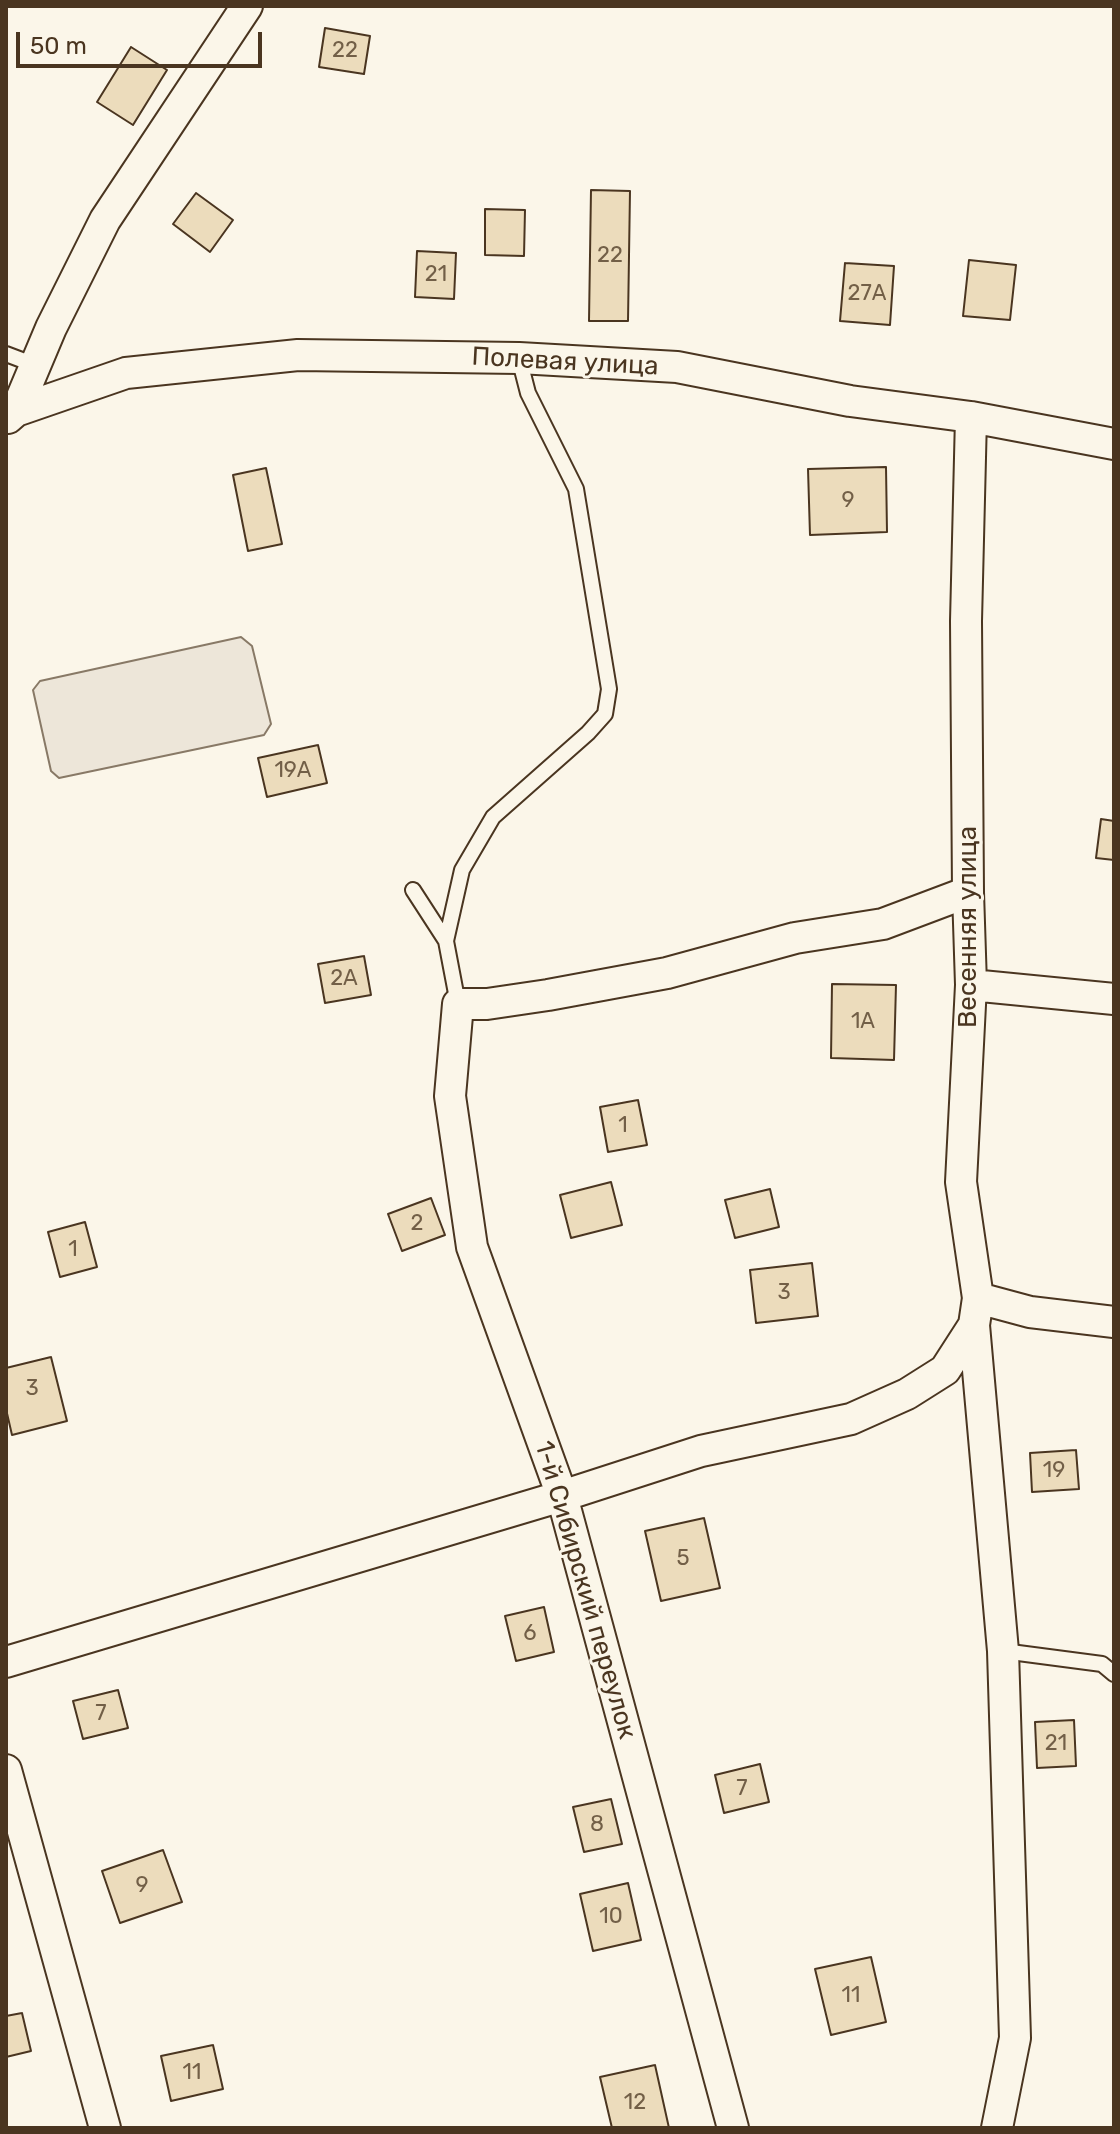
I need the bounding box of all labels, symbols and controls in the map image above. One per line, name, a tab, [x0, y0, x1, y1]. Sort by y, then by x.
scale bar	[20, 16, 266, 66]
text: 50 m	[30, 32, 87, 60]
house number: 22	[332, 38, 358, 64]
house number: 22	[597, 243, 623, 269]
house number: 21	[425, 262, 447, 288]
house number: 27А	[848, 281, 886, 307]
street label: Полевая улица	[471, 342, 659, 382]
house number: 9	[841, 488, 855, 514]
house number: 19А	[274, 758, 312, 784]
street label: Весенняя улица	[952, 826, 984, 1028]
house number: 2А	[330, 966, 358, 992]
house number: 1А	[851, 1009, 875, 1035]
house number: 1	[618, 1113, 628, 1139]
house number: 2	[411, 1211, 423, 1237]
house number: 1	[68, 1237, 78, 1263]
house number: 3	[777, 1280, 791, 1306]
house number: 3	[25, 1376, 39, 1402]
street label: 1-й Сибирский переулок	[527, 1437, 643, 1743]
house number: 19	[1043, 1458, 1065, 1484]
house number: 5	[676, 1546, 690, 1572]
house number: 6	[523, 1621, 537, 1647]
house number: 7	[95, 1701, 107, 1727]
house number: 21	[1045, 1731, 1067, 1757]
house number: 7	[736, 1776, 748, 1802]
house number: 8	[590, 1812, 604, 1838]
house number: 9	[135, 1873, 149, 1899]
house number: 10	[599, 1904, 623, 1930]
house number: 11	[842, 1983, 860, 2009]
house number: 11	[183, 2060, 201, 2086]
house number: 12	[624, 2090, 646, 2116]

